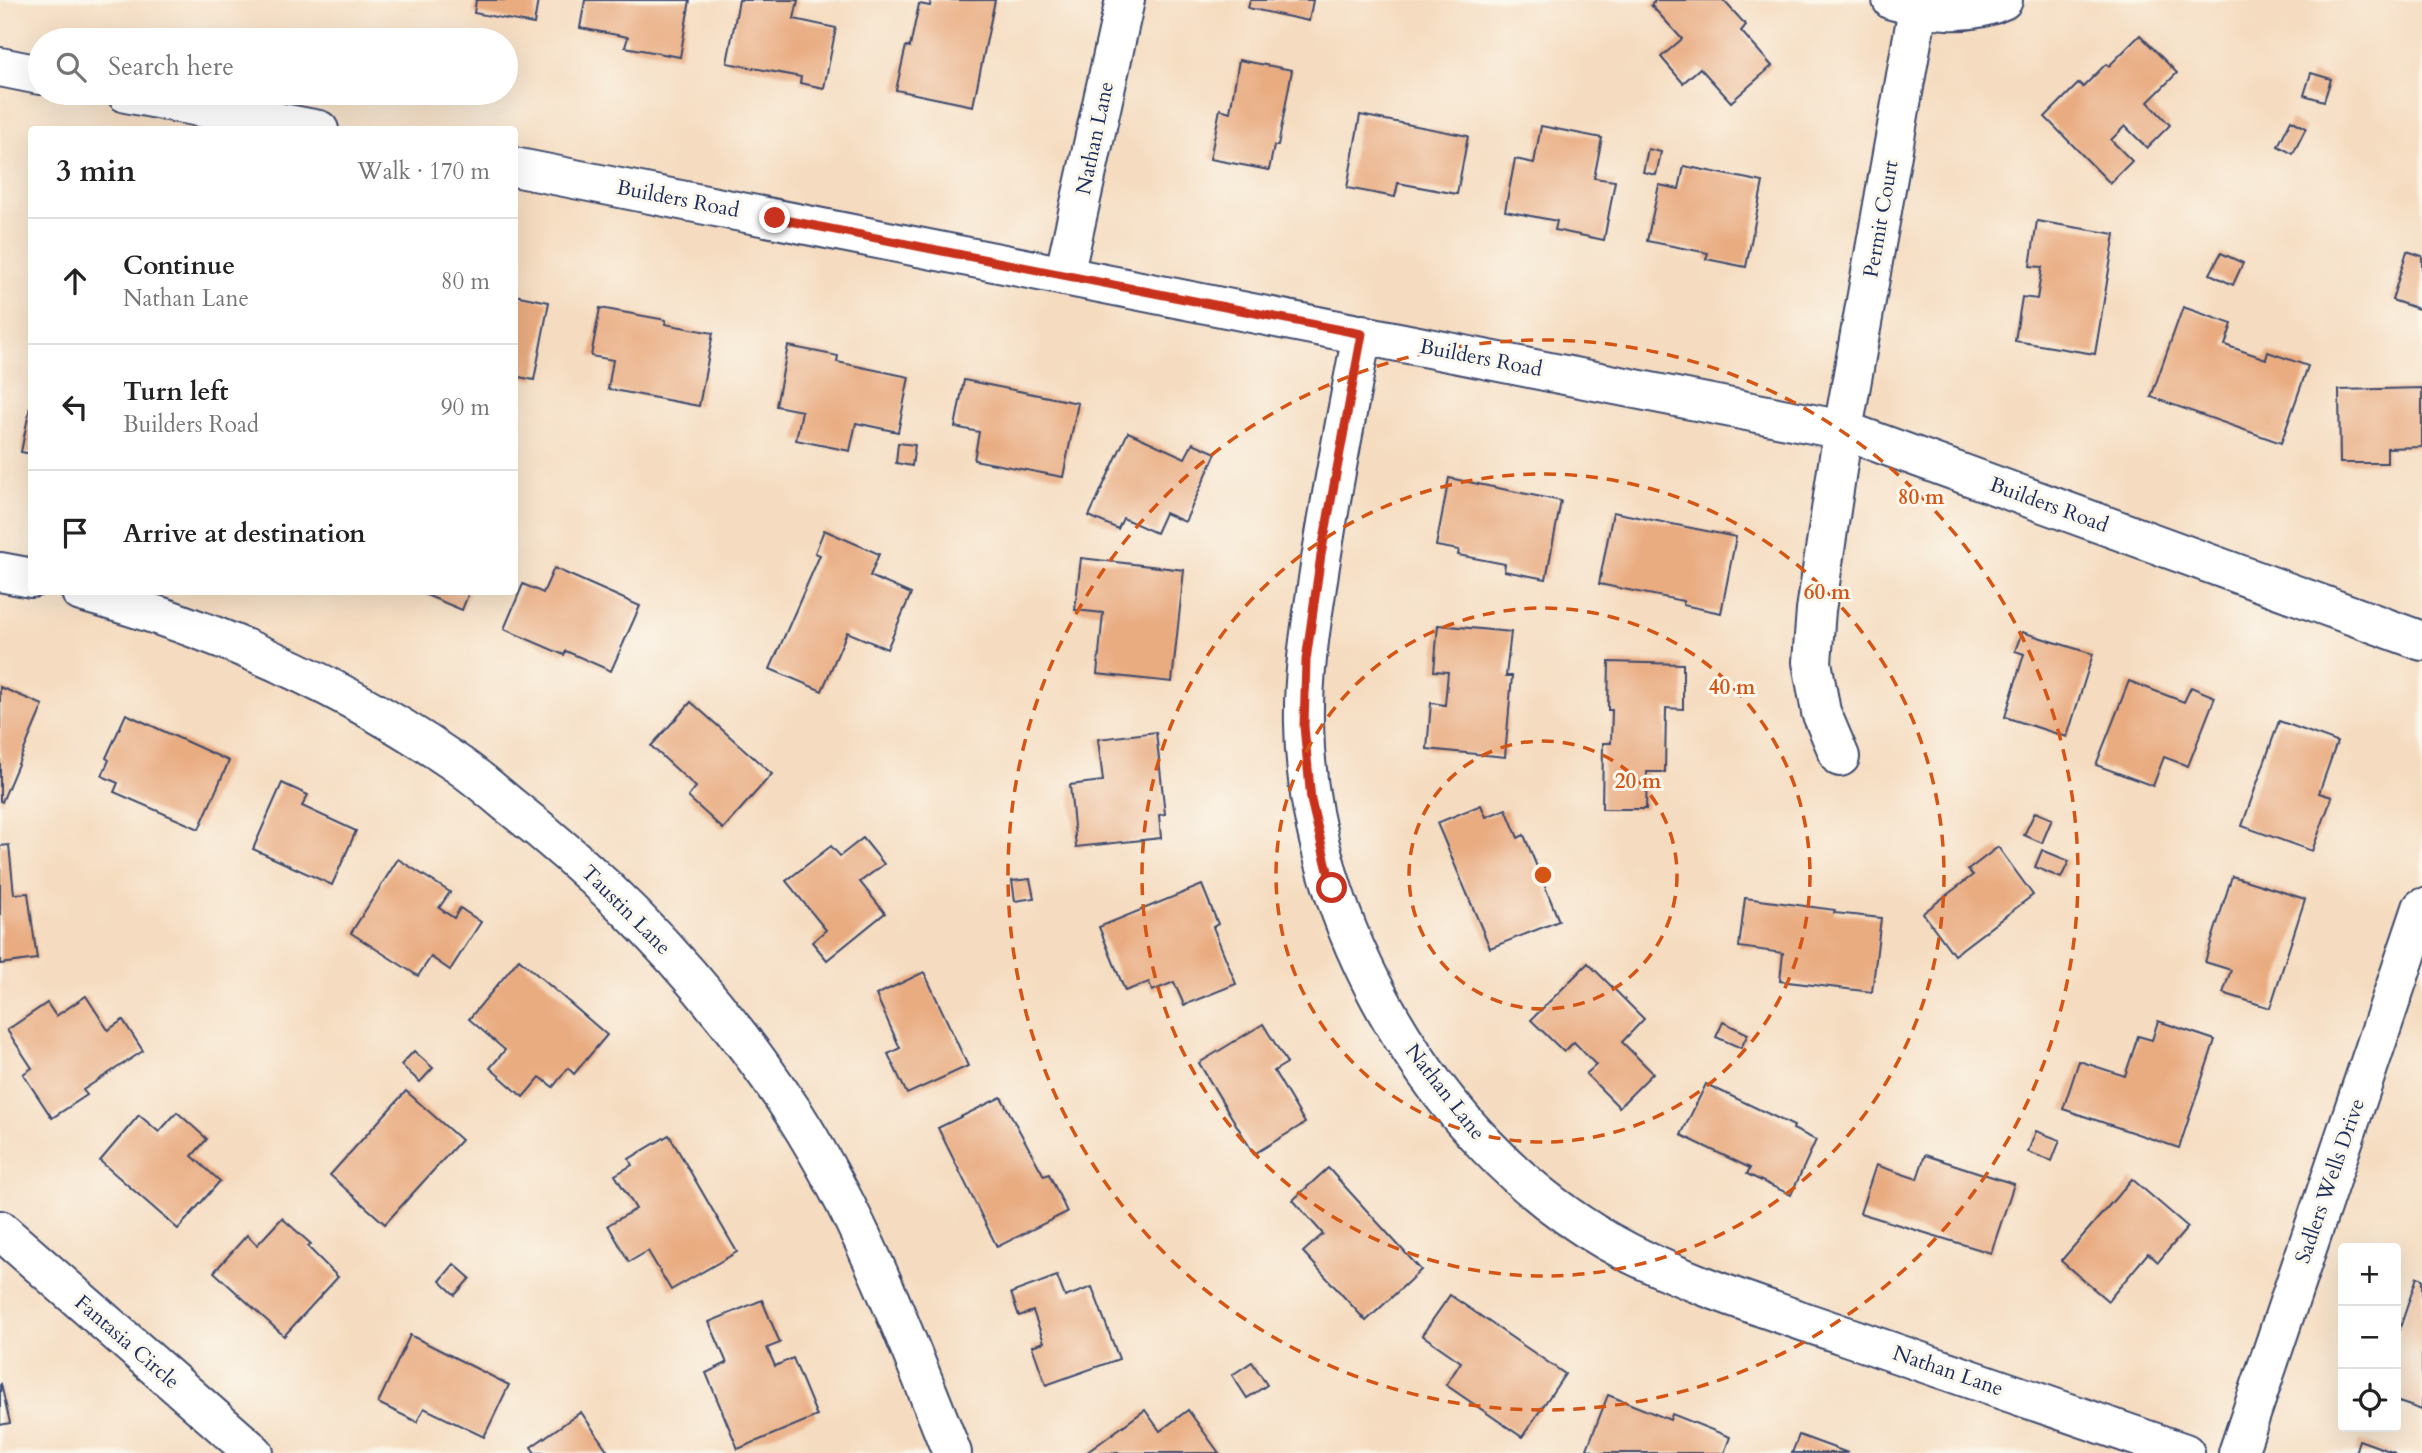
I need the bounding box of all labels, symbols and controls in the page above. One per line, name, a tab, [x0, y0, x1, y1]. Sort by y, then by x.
search box	[28, 28, 518, 105]
icon: search	[52, 48, 90, 86]
text: Search here	[108, 49, 234, 84]
street label: Nathan Lane	[1069, 79, 1121, 197]
text: 3 min	[56, 151, 136, 192]
text: Walk · 170 m	[357, 156, 490, 187]
street label: Permit Court	[1856, 158, 1906, 280]
street label: Builders Road	[614, 173, 742, 225]
route end	[759, 202, 790, 233]
text: Continue	[123, 248, 235, 283]
icon: ahead	[56, 262, 94, 300]
text: 80 m	[441, 266, 490, 297]
text: Nathan Lane	[123, 283, 249, 314]
street label: Builders Road	[1417, 332, 1545, 384]
text: Turn left	[123, 374, 228, 409]
icon: left	[56, 388, 94, 426]
text: 90 m	[441, 392, 490, 423]
text: Builders Road	[123, 409, 259, 440]
street label: Builders Road	[1986, 470, 2112, 540]
text: 80 m	[1898, 483, 1945, 512]
icon: arrive	[56, 514, 94, 552]
text: Arrive at destination	[123, 516, 366, 551]
text: 60 m	[1804, 578, 1851, 607]
text: 40 m	[1709, 673, 1756, 702]
text: 20 m	[1615, 767, 1662, 796]
street label: Taustin Lane	[575, 859, 677, 961]
centre of rings	[1531, 863, 1555, 887]
route start	[1316, 872, 1347, 903]
street label: Nathan Lane	[1398, 1038, 1492, 1146]
street label: Sadlers Wells Drive	[2288, 1095, 2372, 1267]
map controls	[2338, 1243, 2401, 1432]
button: +	[2338, 1243, 2401, 1306]
street label: Fantasia Circle	[68, 1288, 186, 1396]
button: −	[2338, 1306, 2401, 1369]
street label: Nathan Lane	[1889, 1339, 2007, 1403]
button: locate	[2338, 1369, 2401, 1432]

